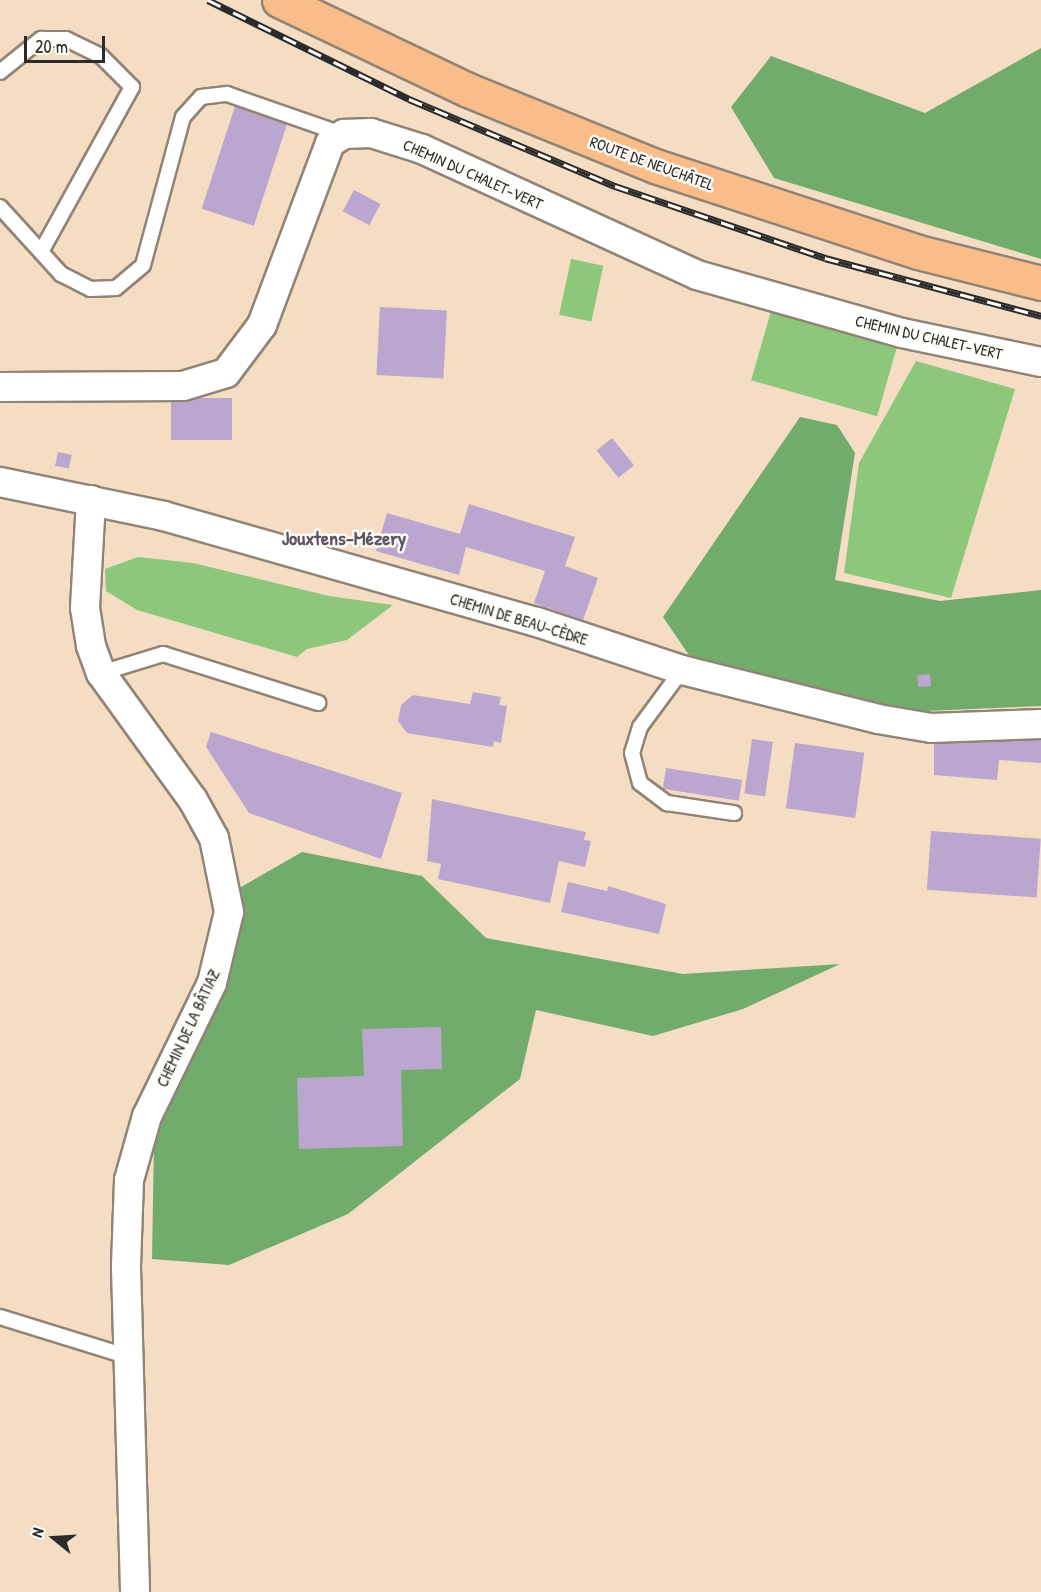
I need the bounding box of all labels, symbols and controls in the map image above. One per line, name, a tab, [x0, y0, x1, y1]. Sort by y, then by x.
scale bar	[27, 24, 108, 62]
text: 20 m	[35, 34, 68, 59]
street label: ROUTE DE NEUCHÂTEL	[587, 132, 717, 194]
street label: CHEMIN DU CHALET-VERT	[400, 135, 546, 213]
street label: CHEMIN DU CHALET-VERT	[853, 311, 1005, 363]
district label: Jouxtens-Mézery	[282, 525, 406, 549]
street label: CHEMIN DE BEAU-CÈDRE	[448, 589, 590, 649]
street label: CHEMIN DE LA BÂTIAZ	[152, 966, 224, 1090]
north arrow	[24, 1508, 84, 1568]
text: N	[25, 1525, 49, 1540]

